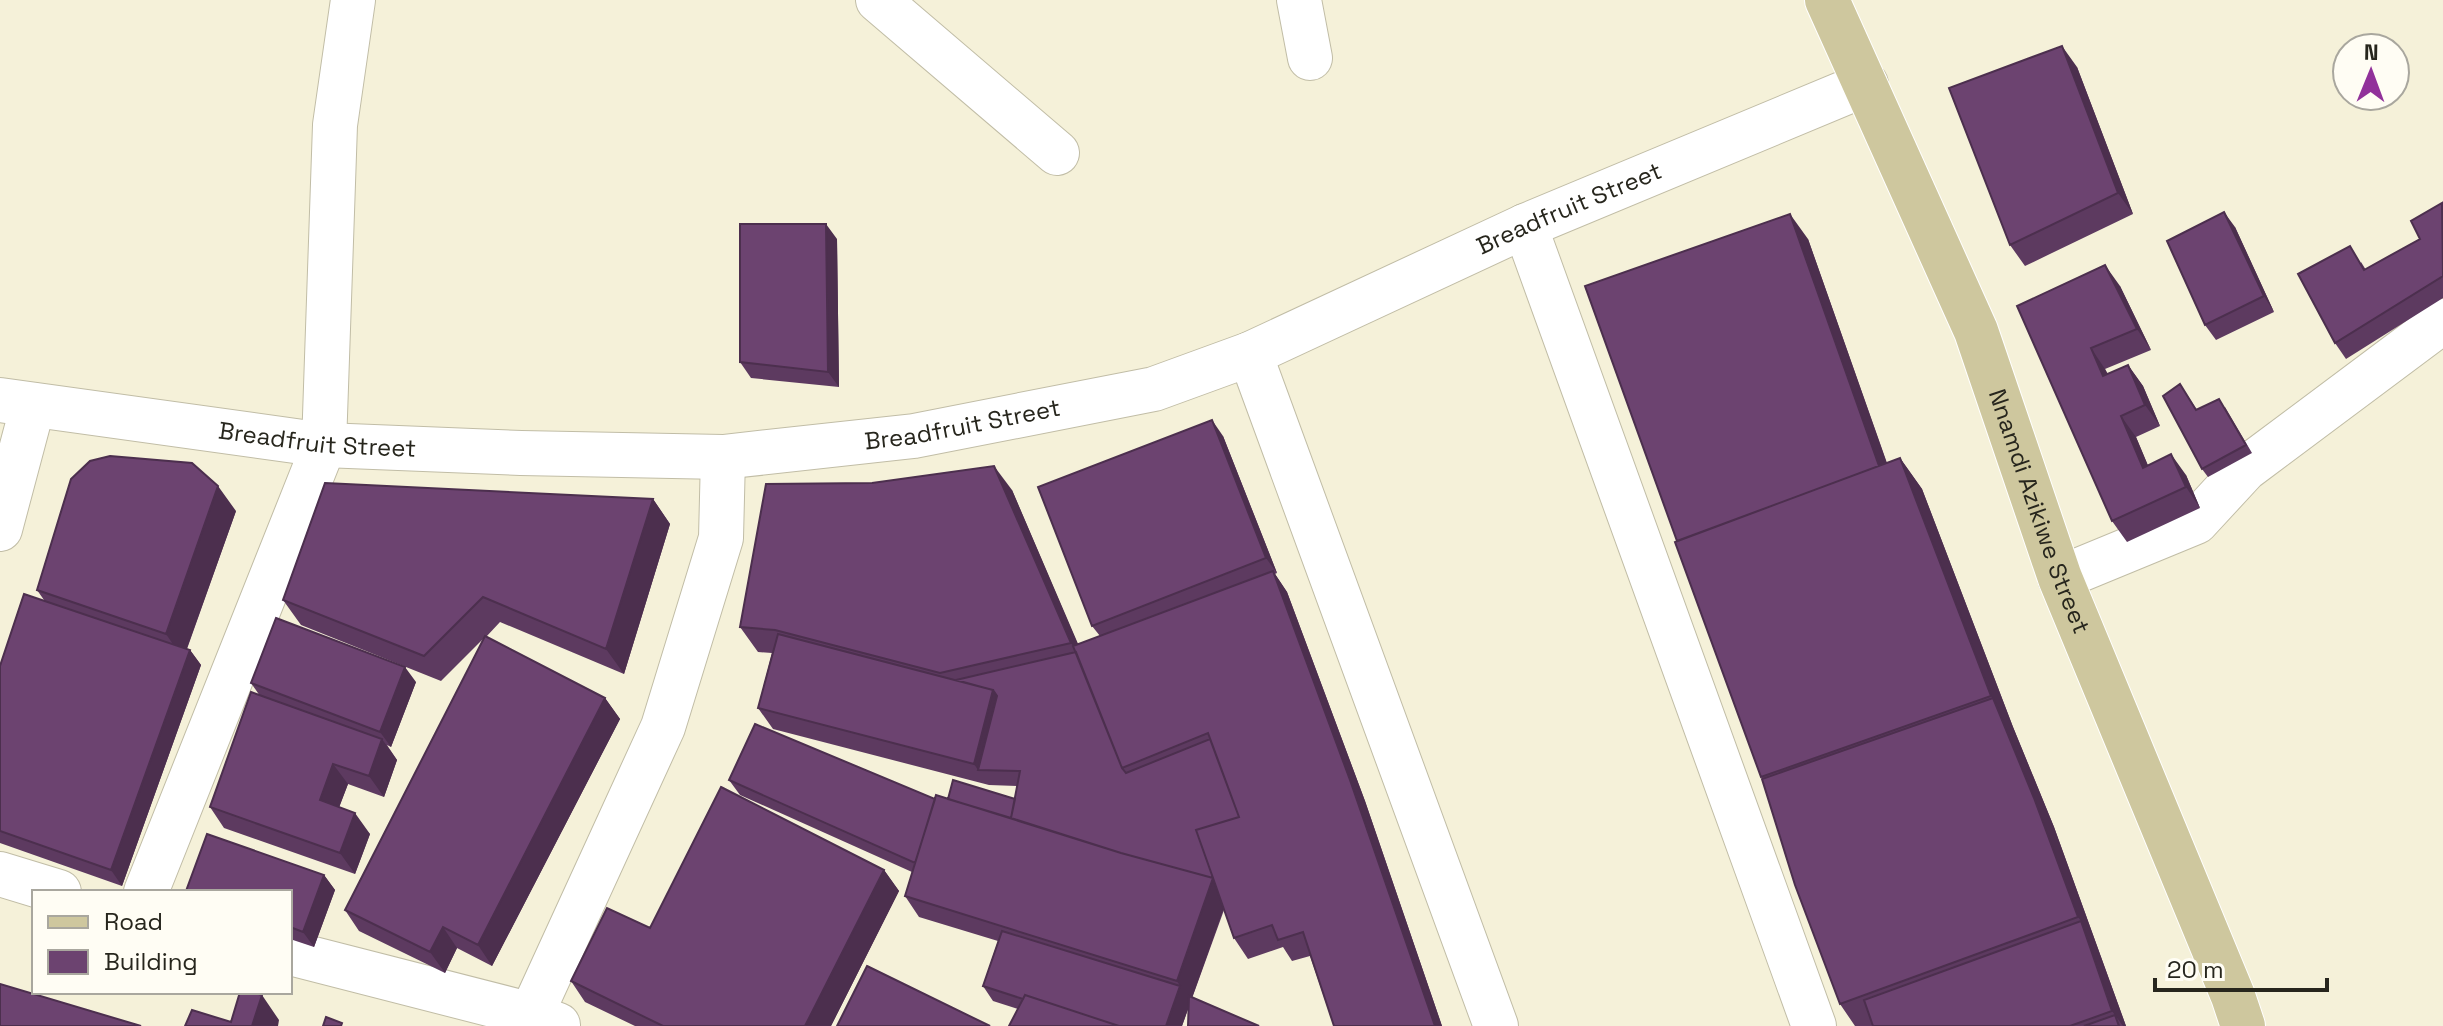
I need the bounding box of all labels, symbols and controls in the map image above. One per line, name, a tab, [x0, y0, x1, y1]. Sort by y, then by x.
north arrow	[2331, 32, 2411, 112]
text: N	[2364, 38, 2379, 66]
street label: Breadfruit Street	[1471, 155, 1666, 261]
street label: Nnamdi Azikiwe Street	[1982, 385, 2097, 638]
street label: Breadfruit Street	[863, 392, 1063, 456]
street label: Breadfruit Street	[217, 415, 417, 464]
legend	[32, 890, 292, 994]
text: Road	[104, 906, 163, 937]
scale bar	[2155, 942, 2327, 992]
text: Building	[104, 946, 198, 977]
text: 20 m	[2167, 954, 2224, 985]

